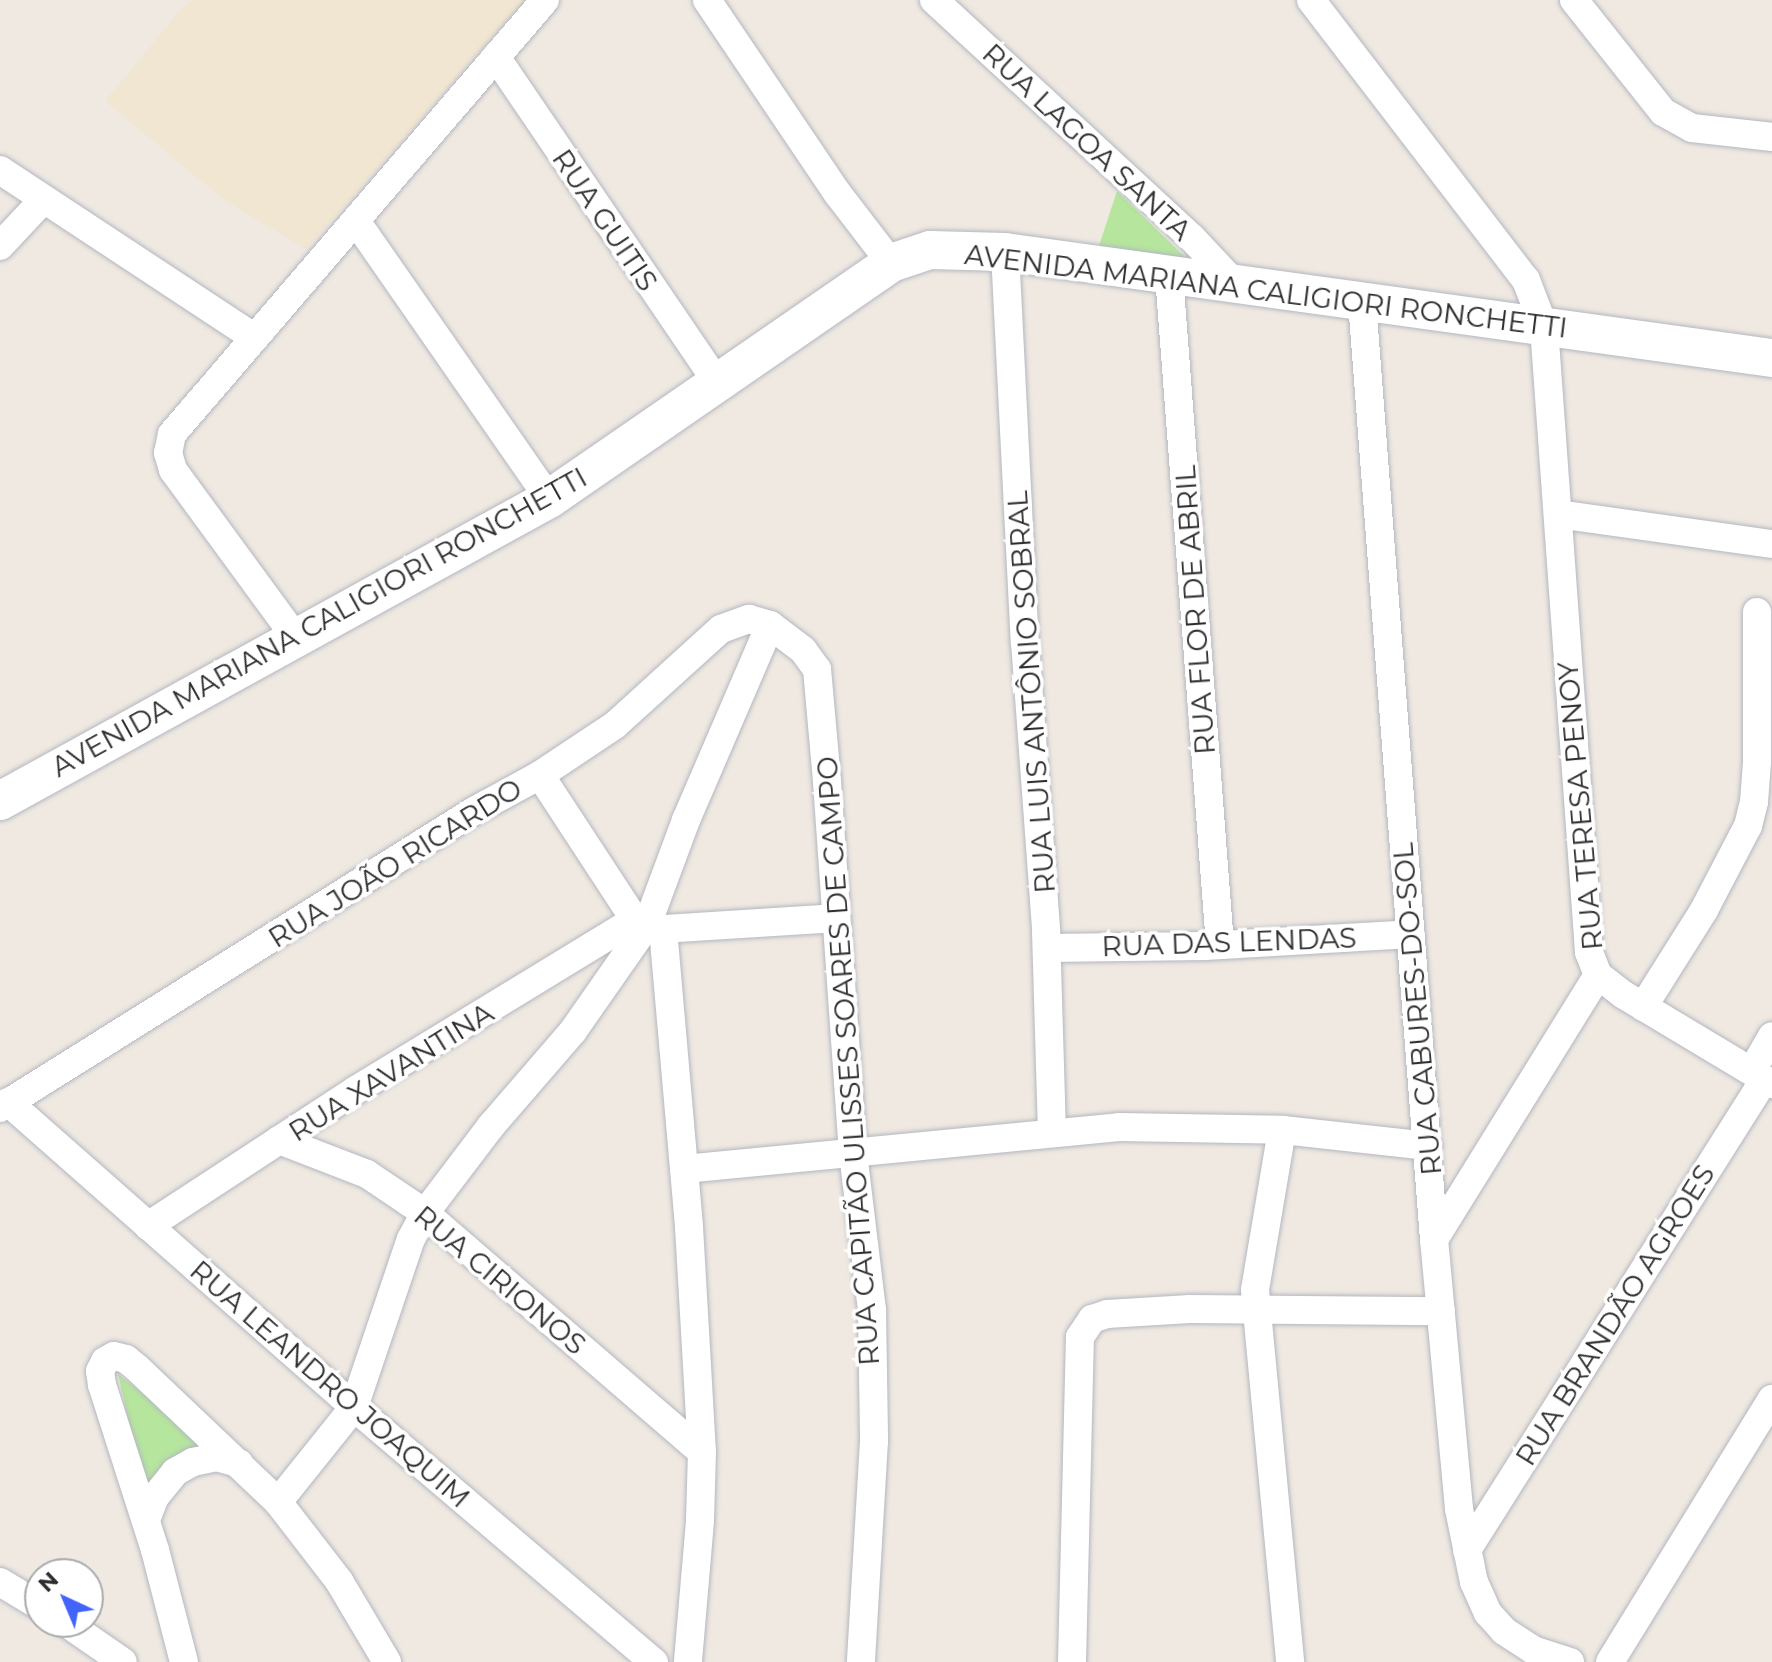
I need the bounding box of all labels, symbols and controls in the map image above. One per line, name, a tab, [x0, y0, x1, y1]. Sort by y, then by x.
street label: RUA LAGOA SANTA	[976, 37, 1198, 247]
street label: RUA GUITIS	[545, 143, 665, 297]
street label: AVENIDA MARIANA CALIGIORI RONCHETTI	[963, 237, 1569, 345]
street label: AVENIDA MARIANA CALIGIORI RONCHETTI	[45, 460, 593, 784]
street label: RUA FLOR DE ABRIL	[1168, 464, 1222, 756]
street label: RUA LUIS ANTÔNIO SOBRAL	[1000, 490, 1062, 894]
street label: RUA TERESA PENOY	[1551, 660, 1609, 952]
street label: RUA CAPITÃO ULISSES SOARES DE CAMPO	[810, 755, 886, 1367]
street label: RUA JOÃO RICARDO	[262, 771, 528, 955]
street label: RUA CABURES-DO-SOL	[1386, 841, 1448, 1177]
street label: RUA DAS LENDAS	[1101, 921, 1357, 963]
street label: RUA XAVANTINA	[283, 996, 499, 1148]
street label: RUA BRANDÃO AGROES	[1508, 1158, 1722, 1472]
street label: RUA CIRIONOS	[407, 1199, 593, 1361]
street label: RUA LEANDRO JOAQUIM	[183, 1253, 477, 1515]
north arrow	[24, 1558, 104, 1638]
text: N	[33, 1566, 64, 1598]

